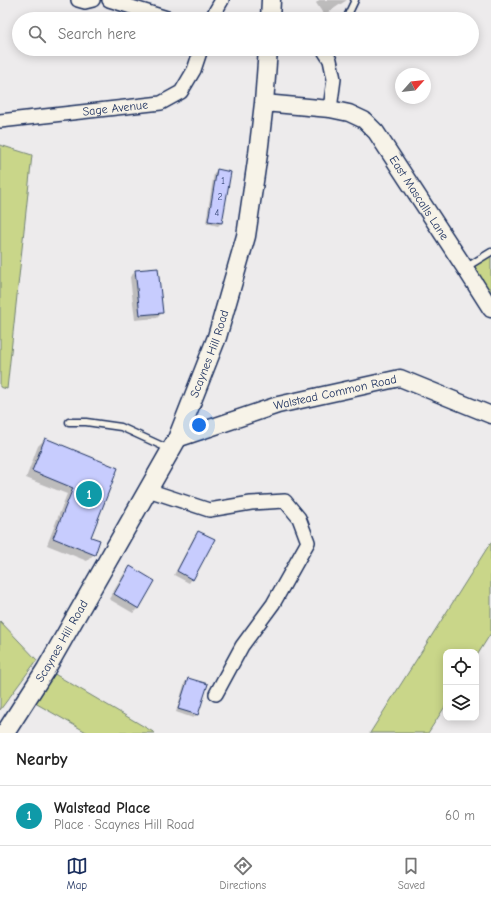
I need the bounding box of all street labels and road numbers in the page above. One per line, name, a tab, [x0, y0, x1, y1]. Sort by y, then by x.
street label: Sage Avenue	[82, 97, 149, 119]
street label: East Mascalls Lane	[386, 153, 452, 243]
street label: Scaynes Hill Road	[187, 308, 231, 400]
street label: Walstead Common Road	[272, 372, 398, 413]
street label: Scaynes Hill Road	[32, 598, 91, 685]

